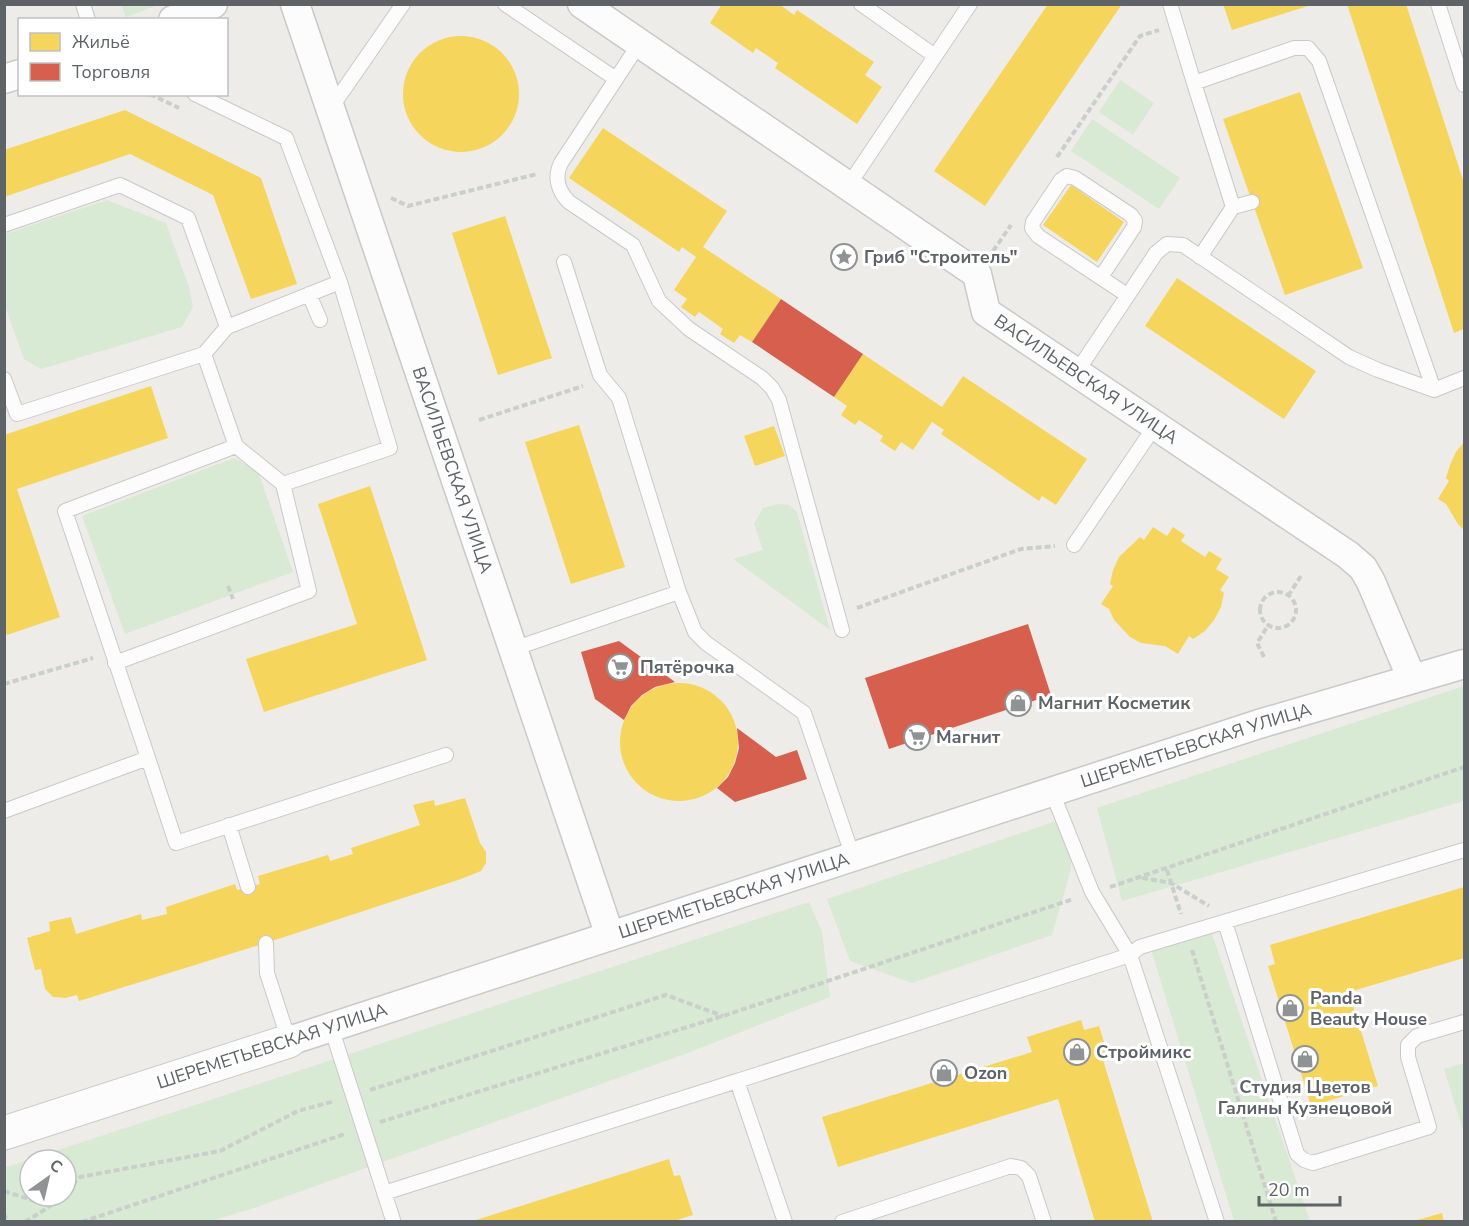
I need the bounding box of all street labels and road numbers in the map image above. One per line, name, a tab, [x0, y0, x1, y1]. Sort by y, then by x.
street label: ВАСИЛЬЕВСКАЯ УЛИЦА	[989, 309, 1183, 450]
street label: ВАСИЛЬЕВСКАЯ УЛИЦА	[406, 364, 499, 577]
street label: ШЕРЕМЕТЬЕВСКАЯ УЛИЦА	[1077, 697, 1314, 794]
street label: ШЕРЕМЕТЬЕВСКАЯ УЛИЦА	[615, 847, 852, 944]
street label: ШЕРЕМЕТЬЕВСКАЯ УЛИЦА	[154, 997, 390, 1095]

